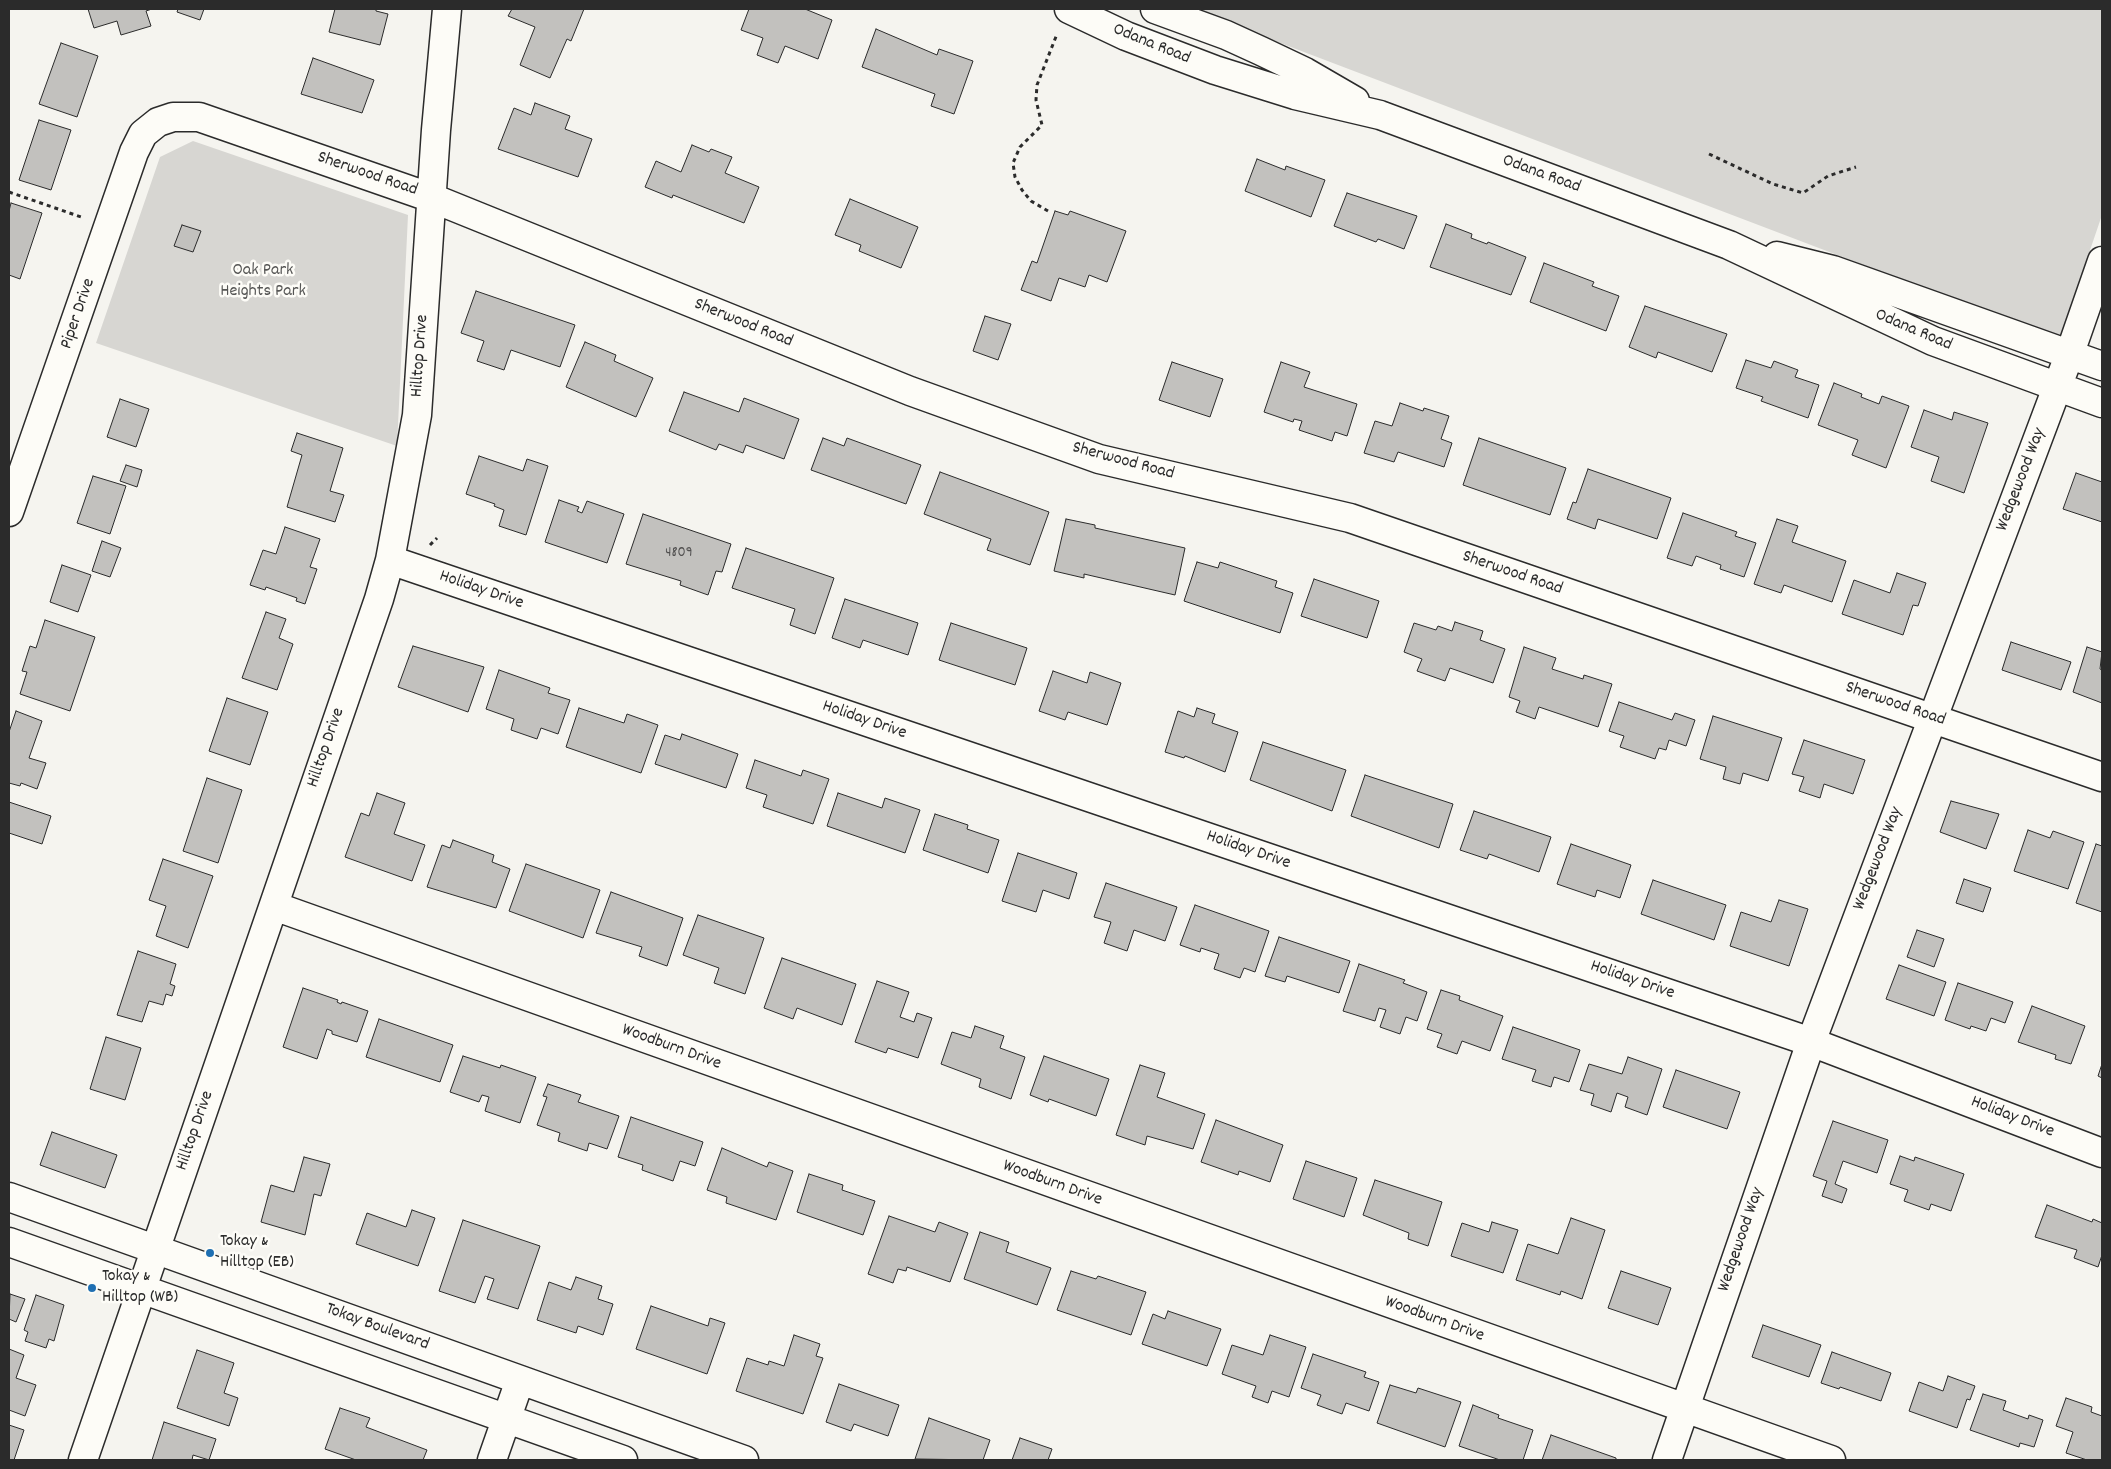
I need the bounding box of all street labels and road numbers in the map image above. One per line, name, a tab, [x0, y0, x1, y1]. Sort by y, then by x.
street label: Odana Road	[1109, 20, 1193, 70]
street label: Sherwood Road	[314, 148, 420, 202]
street label: Odana Road	[1499, 151, 1583, 199]
street label: Piper Drive	[57, 276, 101, 352]
street label: Sherwood Road	[690, 294, 796, 354]
street label: Odana Road	[1871, 305, 1955, 357]
street label: Hilltop Drive	[407, 314, 435, 398]
street label: Wedgewood Way	[1992, 425, 2052, 535]
street label: Sherwood Road	[1070, 438, 1176, 486]
street label: Sherwood Road	[1459, 547, 1565, 601]
street label: Holiday Drive	[436, 566, 526, 616]
street label: Sherwood Road	[1842, 678, 1948, 732]
street label: Holiday Drive	[819, 696, 909, 746]
street label: Hilltop Drive	[303, 705, 351, 791]
street label: Wedgewood Way	[1849, 804, 1909, 914]
street label: Holiday Drive	[1203, 826, 1293, 876]
street label: Holiday Drive	[1587, 956, 1677, 1006]
street label: Woodburn Drive	[618, 1020, 724, 1076]
street label: Hilltop Drive	[172, 1088, 220, 1174]
street label: Holiday Drive	[1967, 1092, 2057, 1144]
street label: Woodburn Drive	[999, 1156, 1105, 1212]
street label: Wedgewood Way	[1714, 1185, 1770, 1295]
street label: Woodburn Drive	[1381, 1292, 1487, 1348]
street label: Tokay Boulevard	[322, 1299, 432, 1357]

